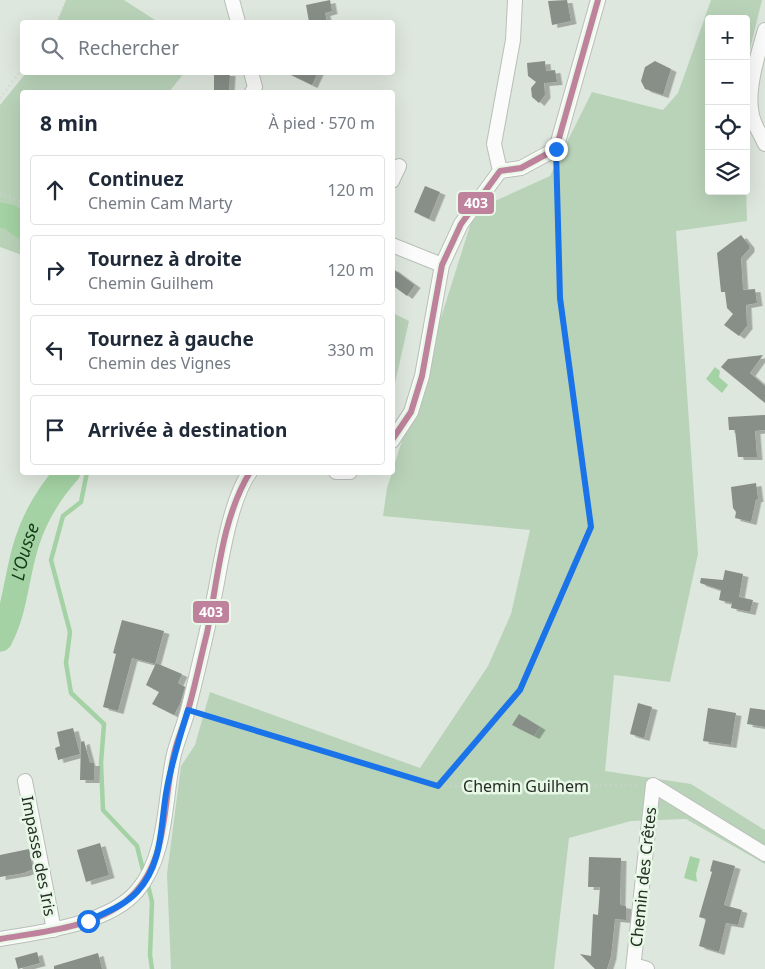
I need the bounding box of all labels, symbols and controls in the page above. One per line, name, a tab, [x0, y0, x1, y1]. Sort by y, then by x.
map controls	[705, 15, 750, 195]
button: +	[705, 15, 750, 60]
search box	[20, 20, 395, 75]
icon: search	[38, 34, 66, 62]
text: Rechercher	[78, 35, 179, 61]
button: −	[705, 60, 750, 105]
button: locate	[705, 105, 750, 150]
text: 8 min	[40, 109, 98, 137]
text: À pied · 570 m	[269, 112, 375, 134]
route end	[545, 138, 568, 161]
button: layers	[705, 150, 750, 195]
text: Continuez	[88, 166, 184, 192]
icon: ahead	[41, 176, 69, 204]
text: 120 m	[327, 179, 374, 201]
line badge: 403	[457, 191, 495, 215]
text: Chemin Cam Marty	[88, 192, 232, 214]
text: 403	[464, 193, 488, 212]
text: Tournez à droite	[88, 246, 242, 272]
icon: right	[41, 256, 69, 284]
text: 120 m	[327, 259, 374, 281]
text: Chemin Guilhem	[88, 272, 214, 294]
text: Tournez à gauche	[88, 326, 254, 352]
icon: left	[41, 336, 69, 364]
text: 330 m	[327, 339, 374, 361]
text: Chemin des Vignes	[88, 352, 231, 374]
icon: arrive	[41, 416, 69, 444]
text: Arrivée à destination	[88, 417, 287, 443]
water label: L'Ousse	[5, 519, 44, 583]
line badge: 403	[192, 600, 230, 624]
text: 403	[199, 602, 223, 621]
street label: Chemin Guilhem	[463, 775, 589, 797]
street label: Impasse des Iris	[17, 794, 61, 918]
street label: Chemin des Crêtes	[625, 806, 661, 948]
route start	[77, 910, 100, 933]

